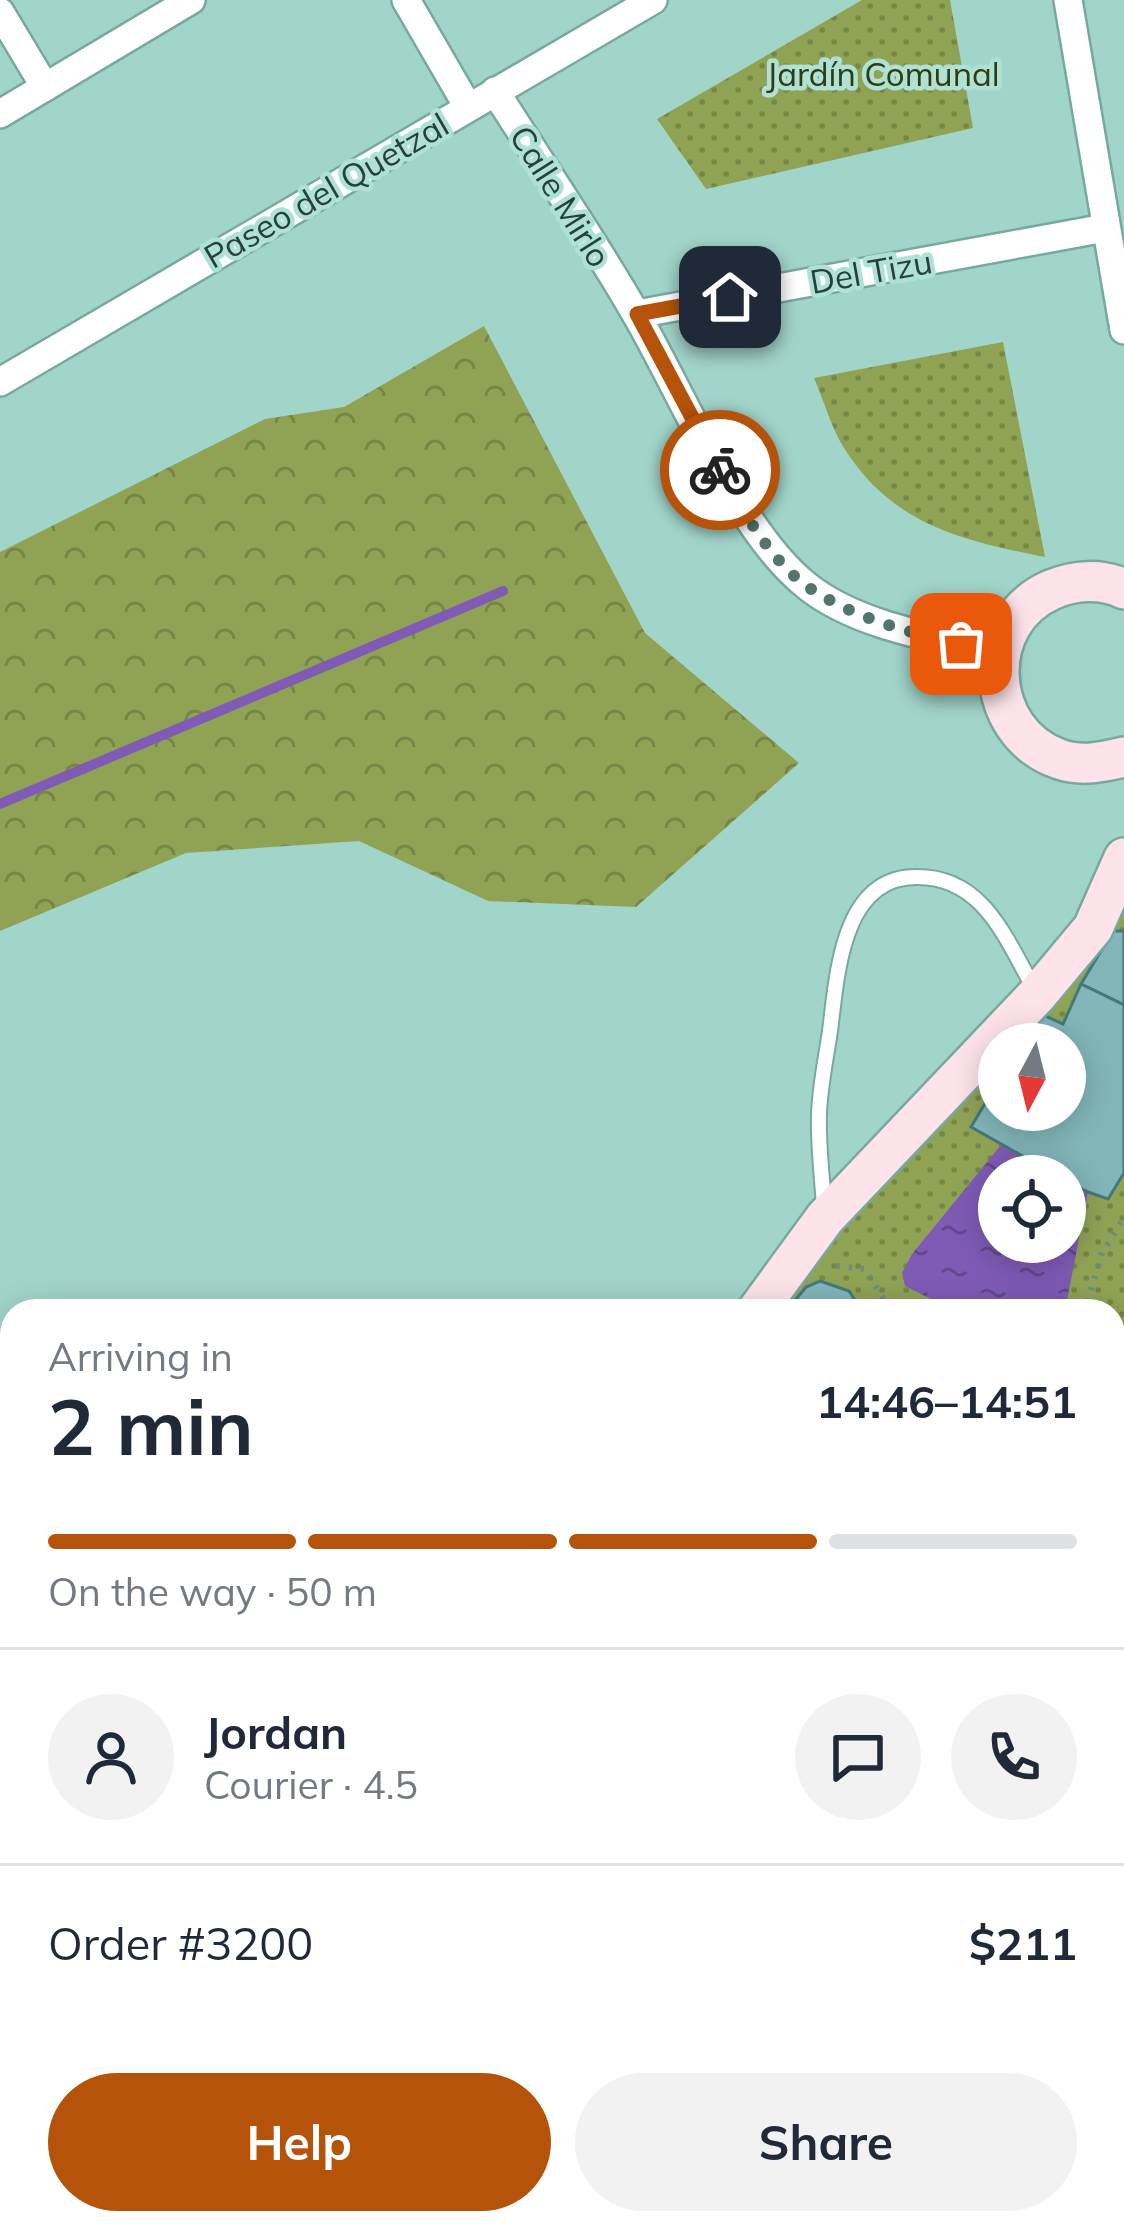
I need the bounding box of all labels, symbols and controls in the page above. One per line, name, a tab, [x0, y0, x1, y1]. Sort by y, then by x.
park label: Jardín Comunal	[766, 53, 1000, 94]
street label: Paseo del Quetzal	[197, 103, 455, 277]
street label: Calle Mirlo	[501, 118, 621, 274]
street label: Del Tizu	[807, 240, 935, 302]
pin	[679, 246, 781, 348]
icon: home	[697, 264, 763, 330]
courier	[660, 410, 780, 530]
icon: bike	[687, 437, 753, 503]
pin	[910, 593, 1012, 695]
icon: bag	[928, 611, 994, 677]
north arrow	[978, 1023, 1086, 1131]
map controls	[978, 1023, 1086, 1263]
button: locate	[978, 1155, 1086, 1263]
text: Arriving in	[48, 1332, 233, 1381]
text: 14:46–14:51	[816, 1373, 1077, 1429]
text: 2 min	[48, 1377, 254, 1475]
text: On the way · 50 m	[48, 1567, 377, 1616]
button: person	[48, 1694, 174, 1820]
button: chat	[795, 1694, 921, 1820]
button: phone	[951, 1694, 1077, 1820]
text: Jordan	[204, 1704, 347, 1760]
text: Courier · 4.5	[204, 1760, 418, 1809]
text: Order #3200	[48, 1915, 313, 1971]
text: $211	[969, 1915, 1077, 1971]
button: Help	[48, 2073, 551, 2211]
button: Share	[575, 2073, 1077, 2211]

